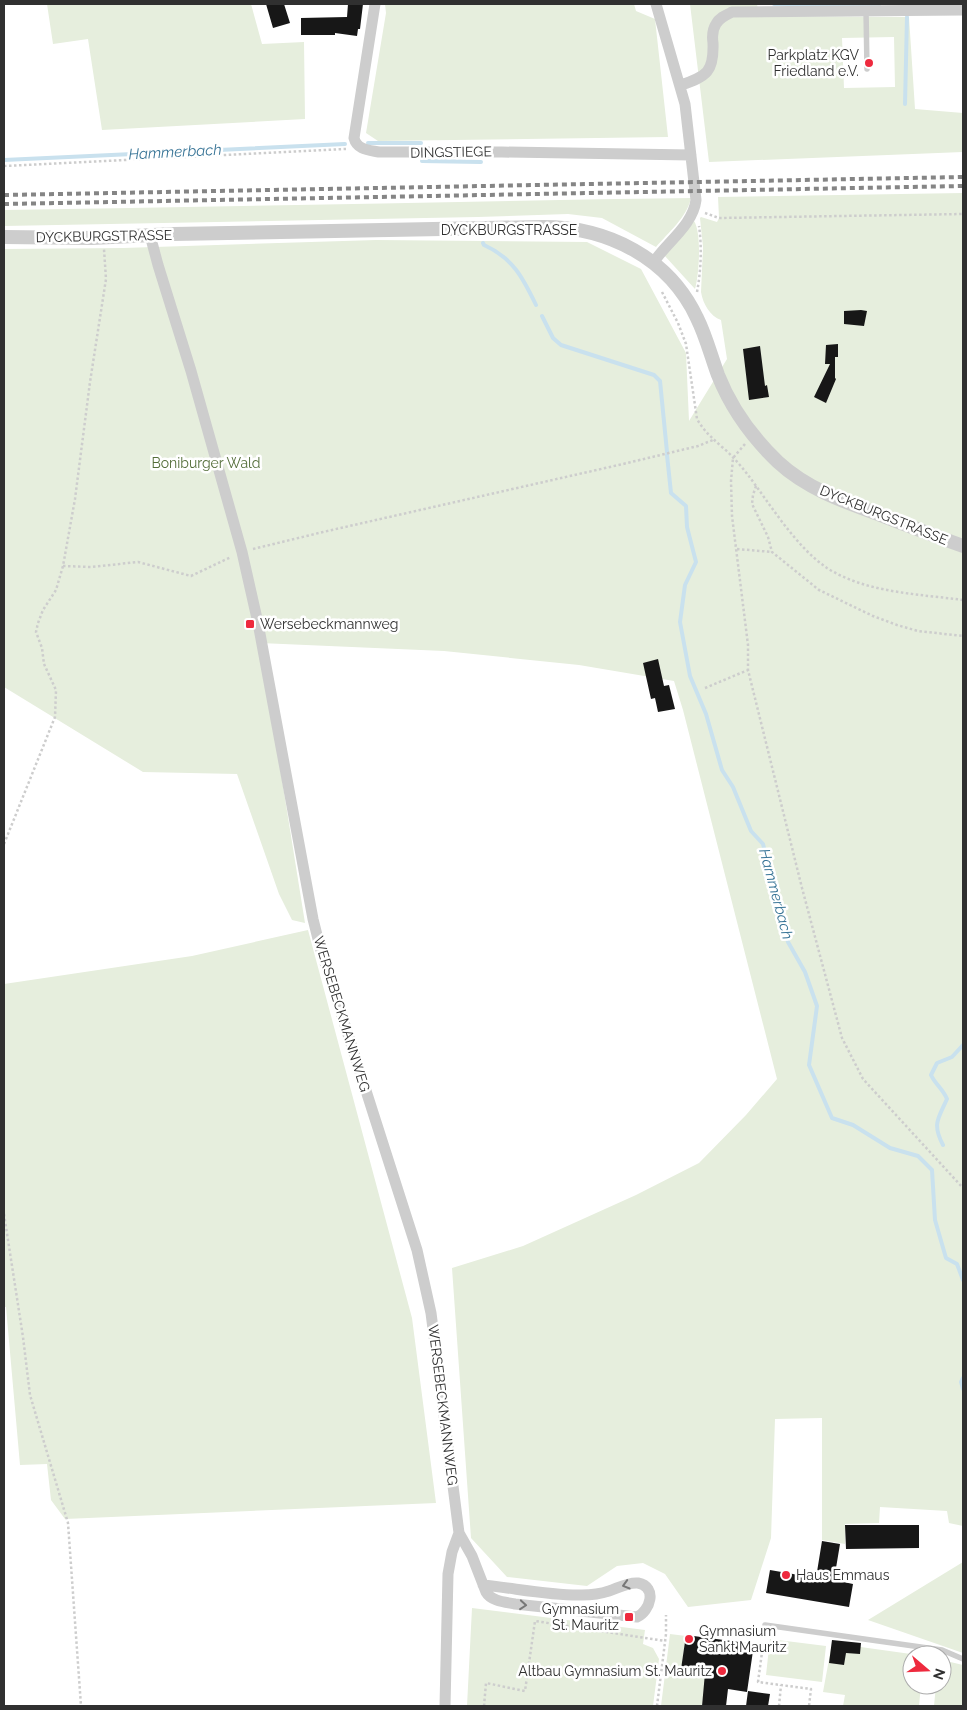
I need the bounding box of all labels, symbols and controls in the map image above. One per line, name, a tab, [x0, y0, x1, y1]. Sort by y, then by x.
place label: Parkplatz KGV Friedland e.V.	[768, 47, 859, 79]
marker: Parkplatz KGV Friedland e.V.	[863, 57, 875, 69]
water label: Hammerbach	[128, 141, 222, 163]
street label: DINGSTIEGE	[410, 143, 492, 161]
street label: DYCKBURGSTRASSE	[441, 222, 577, 238]
street label: DYCKBURGSTRASSE	[36, 227, 172, 245]
park label: Boniburger Wald	[151, 455, 261, 471]
street label: DYCKBURGSTRASSE	[818, 482, 950, 548]
place label: Wersebeckmannweg	[260, 616, 398, 632]
marker: Wersebeckmannweg	[244, 618, 256, 630]
water label: Hammerbach	[755, 847, 797, 941]
street label: WERSEBECKMANNWEG	[311, 934, 373, 1094]
street label: WERSEBECKMANNWEG	[425, 1324, 461, 1486]
place label: Haus Emmaus	[796, 1567, 890, 1583]
marker: Haus Emmaus	[780, 1569, 792, 1581]
one-way arrow	[623, 1580, 631, 1590]
one-way arrow	[520, 1599, 528, 1610]
place label: Gymnasium St. Mauritz	[542, 1601, 619, 1633]
marker: Gymnasium St. Mauritz	[623, 1611, 635, 1623]
place label: Gymnasium Sankt Mauritz	[699, 1623, 787, 1655]
marker: Gymnasium Sankt Mauritz	[683, 1633, 695, 1645]
north arrow	[902, 1645, 952, 1695]
place label: Altbau Gymnasium St. Mauritz	[518, 1663, 712, 1679]
marker: Altbau Gymnasium St. Mauritz	[716, 1665, 728, 1677]
text: N	[930, 1667, 949, 1682]

